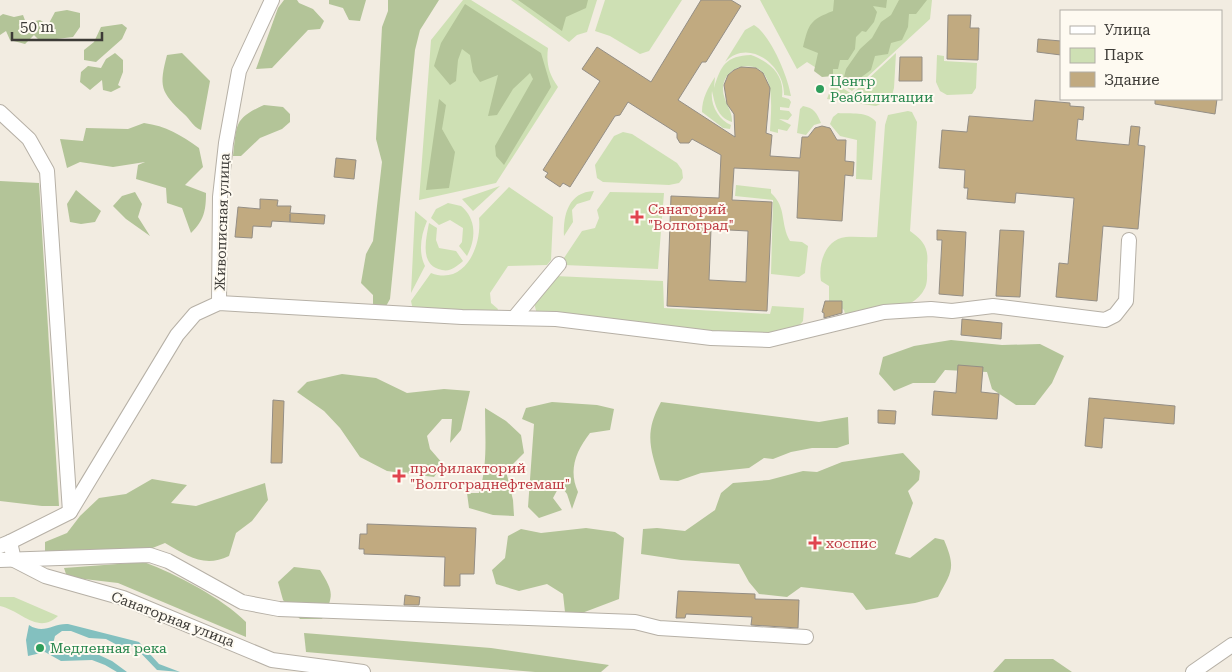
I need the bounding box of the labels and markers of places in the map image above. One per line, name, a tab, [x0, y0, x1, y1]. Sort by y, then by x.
place label: Центр Реабилитации	[830, 73, 933, 105]
marker: Центр Реабилитации	[814, 83, 826, 95]
place label: Санаторий "Волгоград"	[648, 201, 734, 233]
marker: Санаторий "Волгоград"	[630, 210, 644, 224]
place label: профилакторий "Волгограднефтемаш"	[410, 460, 570, 492]
marker: профилакторий "Волгограднефтемаш"	[392, 469, 406, 483]
place label: хоспис	[826, 535, 877, 551]
marker: хоспис	[808, 536, 822, 550]
place label: Медленная река	[50, 640, 167, 656]
marker: Медленная река	[34, 642, 46, 654]

